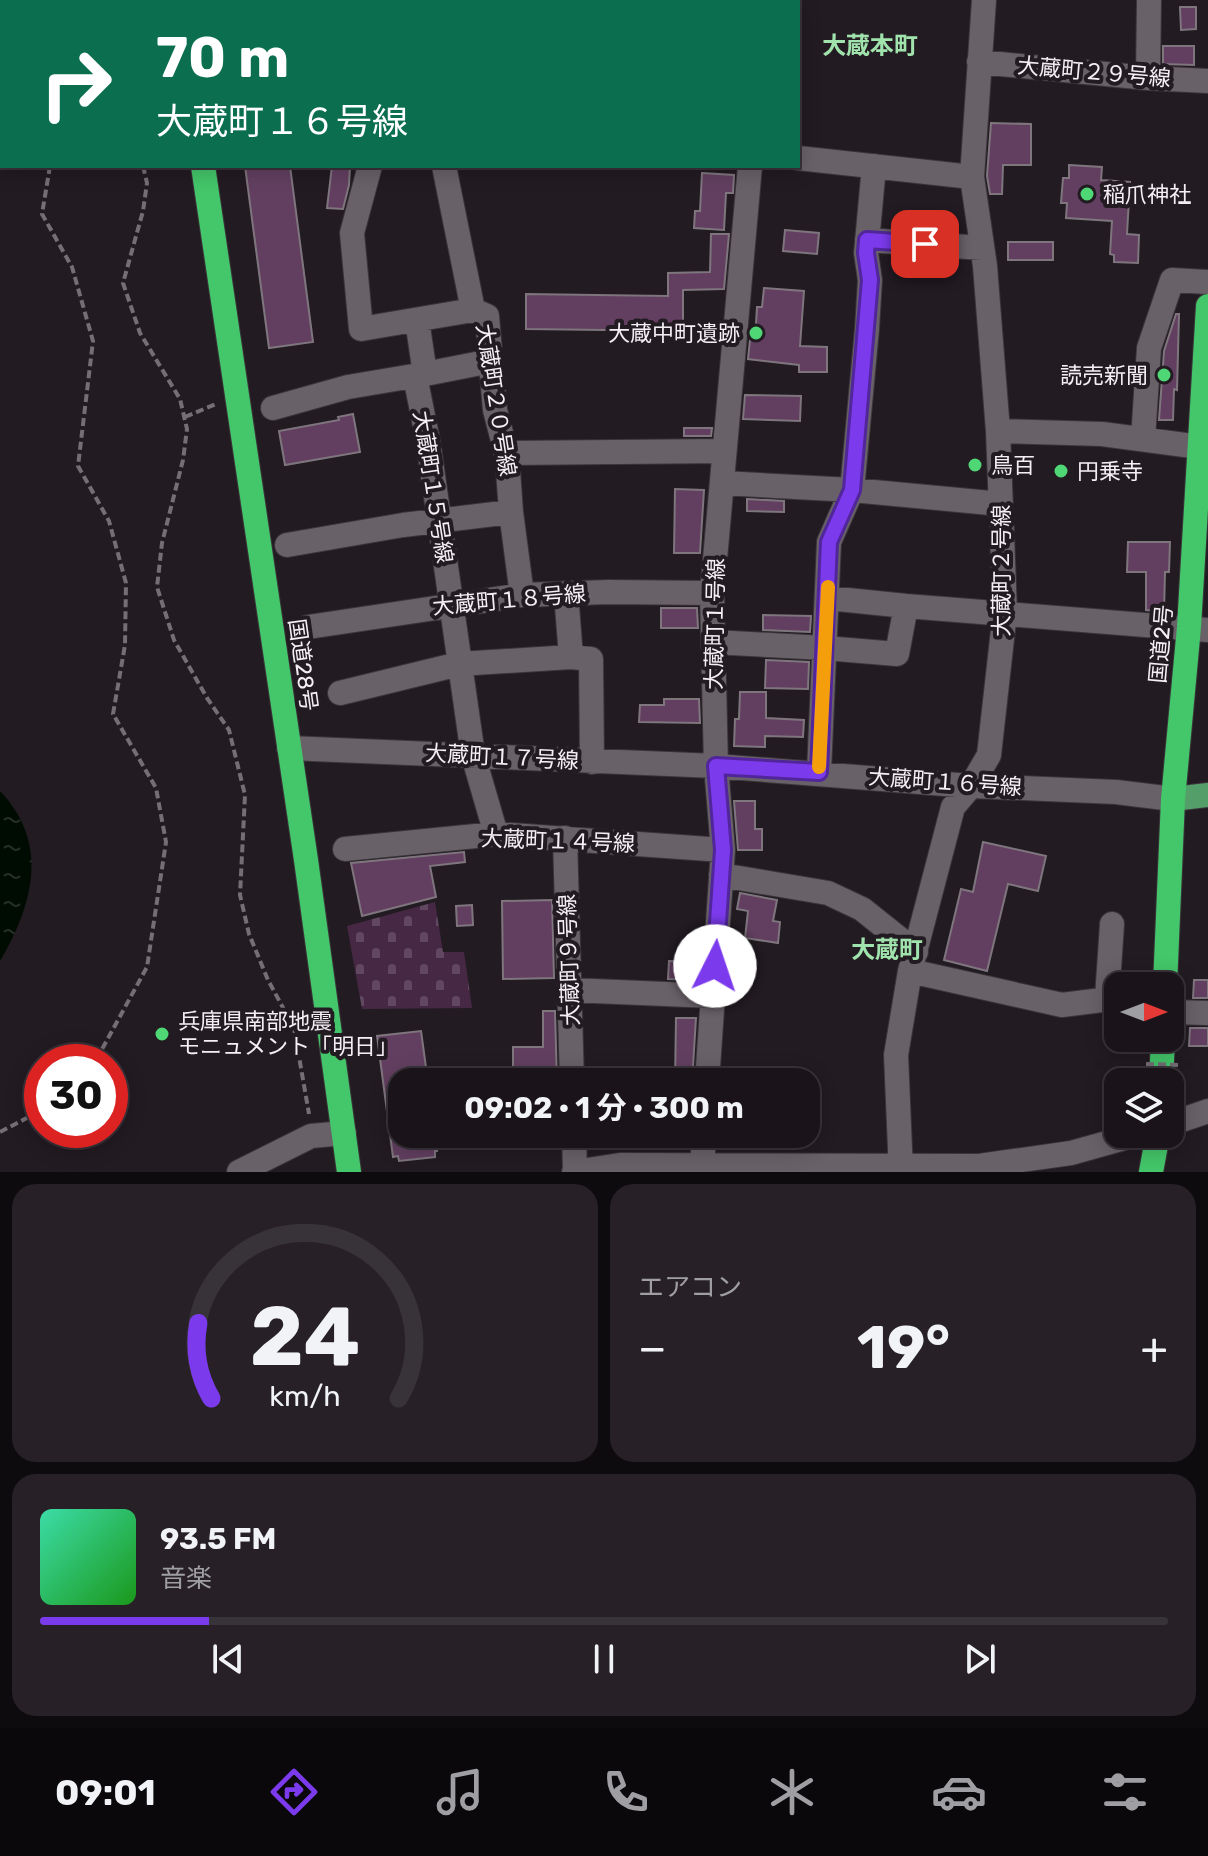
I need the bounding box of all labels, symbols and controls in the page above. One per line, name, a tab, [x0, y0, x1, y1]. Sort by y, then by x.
text: 70 m	[156, 25, 289, 91]
icon: right	[24, 32, 128, 136]
district label: 大蔵本町	[822, 32, 918, 60]
street label: 大蔵町２９号線	[1016, 52, 1172, 92]
text: 大蔵町１６号線	[156, 100, 408, 143]
place label: 稲爪神社	[1103, 181, 1191, 208]
marker: 稲爪神社	[1078, 185, 1096, 203]
pin	[891, 210, 959, 278]
icon: arrive	[903, 222, 947, 266]
place label: 大蔵中町遺跡	[608, 320, 740, 347]
street label: 大蔵町２０号線	[471, 322, 521, 478]
marker: 大蔵中町遺跡	[747, 324, 765, 342]
place label: 読売新聞	[1060, 362, 1148, 389]
marker: 読売新聞	[1155, 366, 1173, 384]
street label: 大蔵町１５号線	[408, 409, 458, 565]
place label: 鳥百	[991, 452, 1035, 479]
marker: 鳥百	[966, 456, 984, 474]
place label: 円乗寺	[1077, 458, 1143, 485]
marker: 円乗寺	[1052, 462, 1070, 480]
street label: 大蔵町２号線	[988, 505, 1015, 637]
street label: 大蔵町１号線	[700, 558, 730, 690]
street label: 大蔵町１８号線	[431, 580, 587, 620]
street label: 国道2号	[1144, 604, 1178, 684]
street label: 国道28号	[283, 617, 323, 713]
street label: 大蔵町１７号線	[424, 739, 580, 775]
street label: 大蔵町１６号線	[867, 763, 1023, 801]
street label: 大蔵町１４号線	[481, 825, 635, 857]
street label: 大蔵町９号線	[553, 894, 585, 1026]
position arrow	[673, 924, 757, 1008]
district label: 大蔵町	[851, 936, 923, 964]
north arrow	[1104, 972, 1184, 1052]
map controls	[1104, 972, 1184, 1148]
place label: 兵庫県南部地震 モニュメント「明日」	[178, 1008, 398, 1060]
marker: 兵庫県南部地震 モニュメント「明日」	[153, 1025, 171, 1043]
speed limit sign: 30	[24, 1044, 128, 1148]
button: layers	[1104, 1068, 1184, 1148]
text: 09:02 · 1 分 · 300 m	[464, 1090, 744, 1126]
text: エアコン	[638, 1272, 742, 1303]
text: 24	[250, 1287, 360, 1386]
text: 19°	[857, 1312, 950, 1383]
text: −	[638, 1322, 667, 1374]
text: +	[1141, 1322, 1168, 1374]
text: km/h	[269, 1379, 341, 1413]
text: 93.5 FM	[160, 1521, 276, 1557]
text: 音楽	[160, 1563, 212, 1594]
icon: previous	[206, 1637, 250, 1681]
icon: pause	[582, 1637, 626, 1681]
icon: next	[958, 1637, 1002, 1681]
icon: directions	[266, 1764, 322, 1820]
icon: music	[432, 1764, 488, 1820]
icon: phone	[598, 1764, 654, 1820]
icon: climate	[764, 1764, 820, 1820]
icon: car	[931, 1764, 987, 1820]
icon: filters	[1097, 1764, 1153, 1820]
text: 09:01	[55, 1771, 156, 1814]

